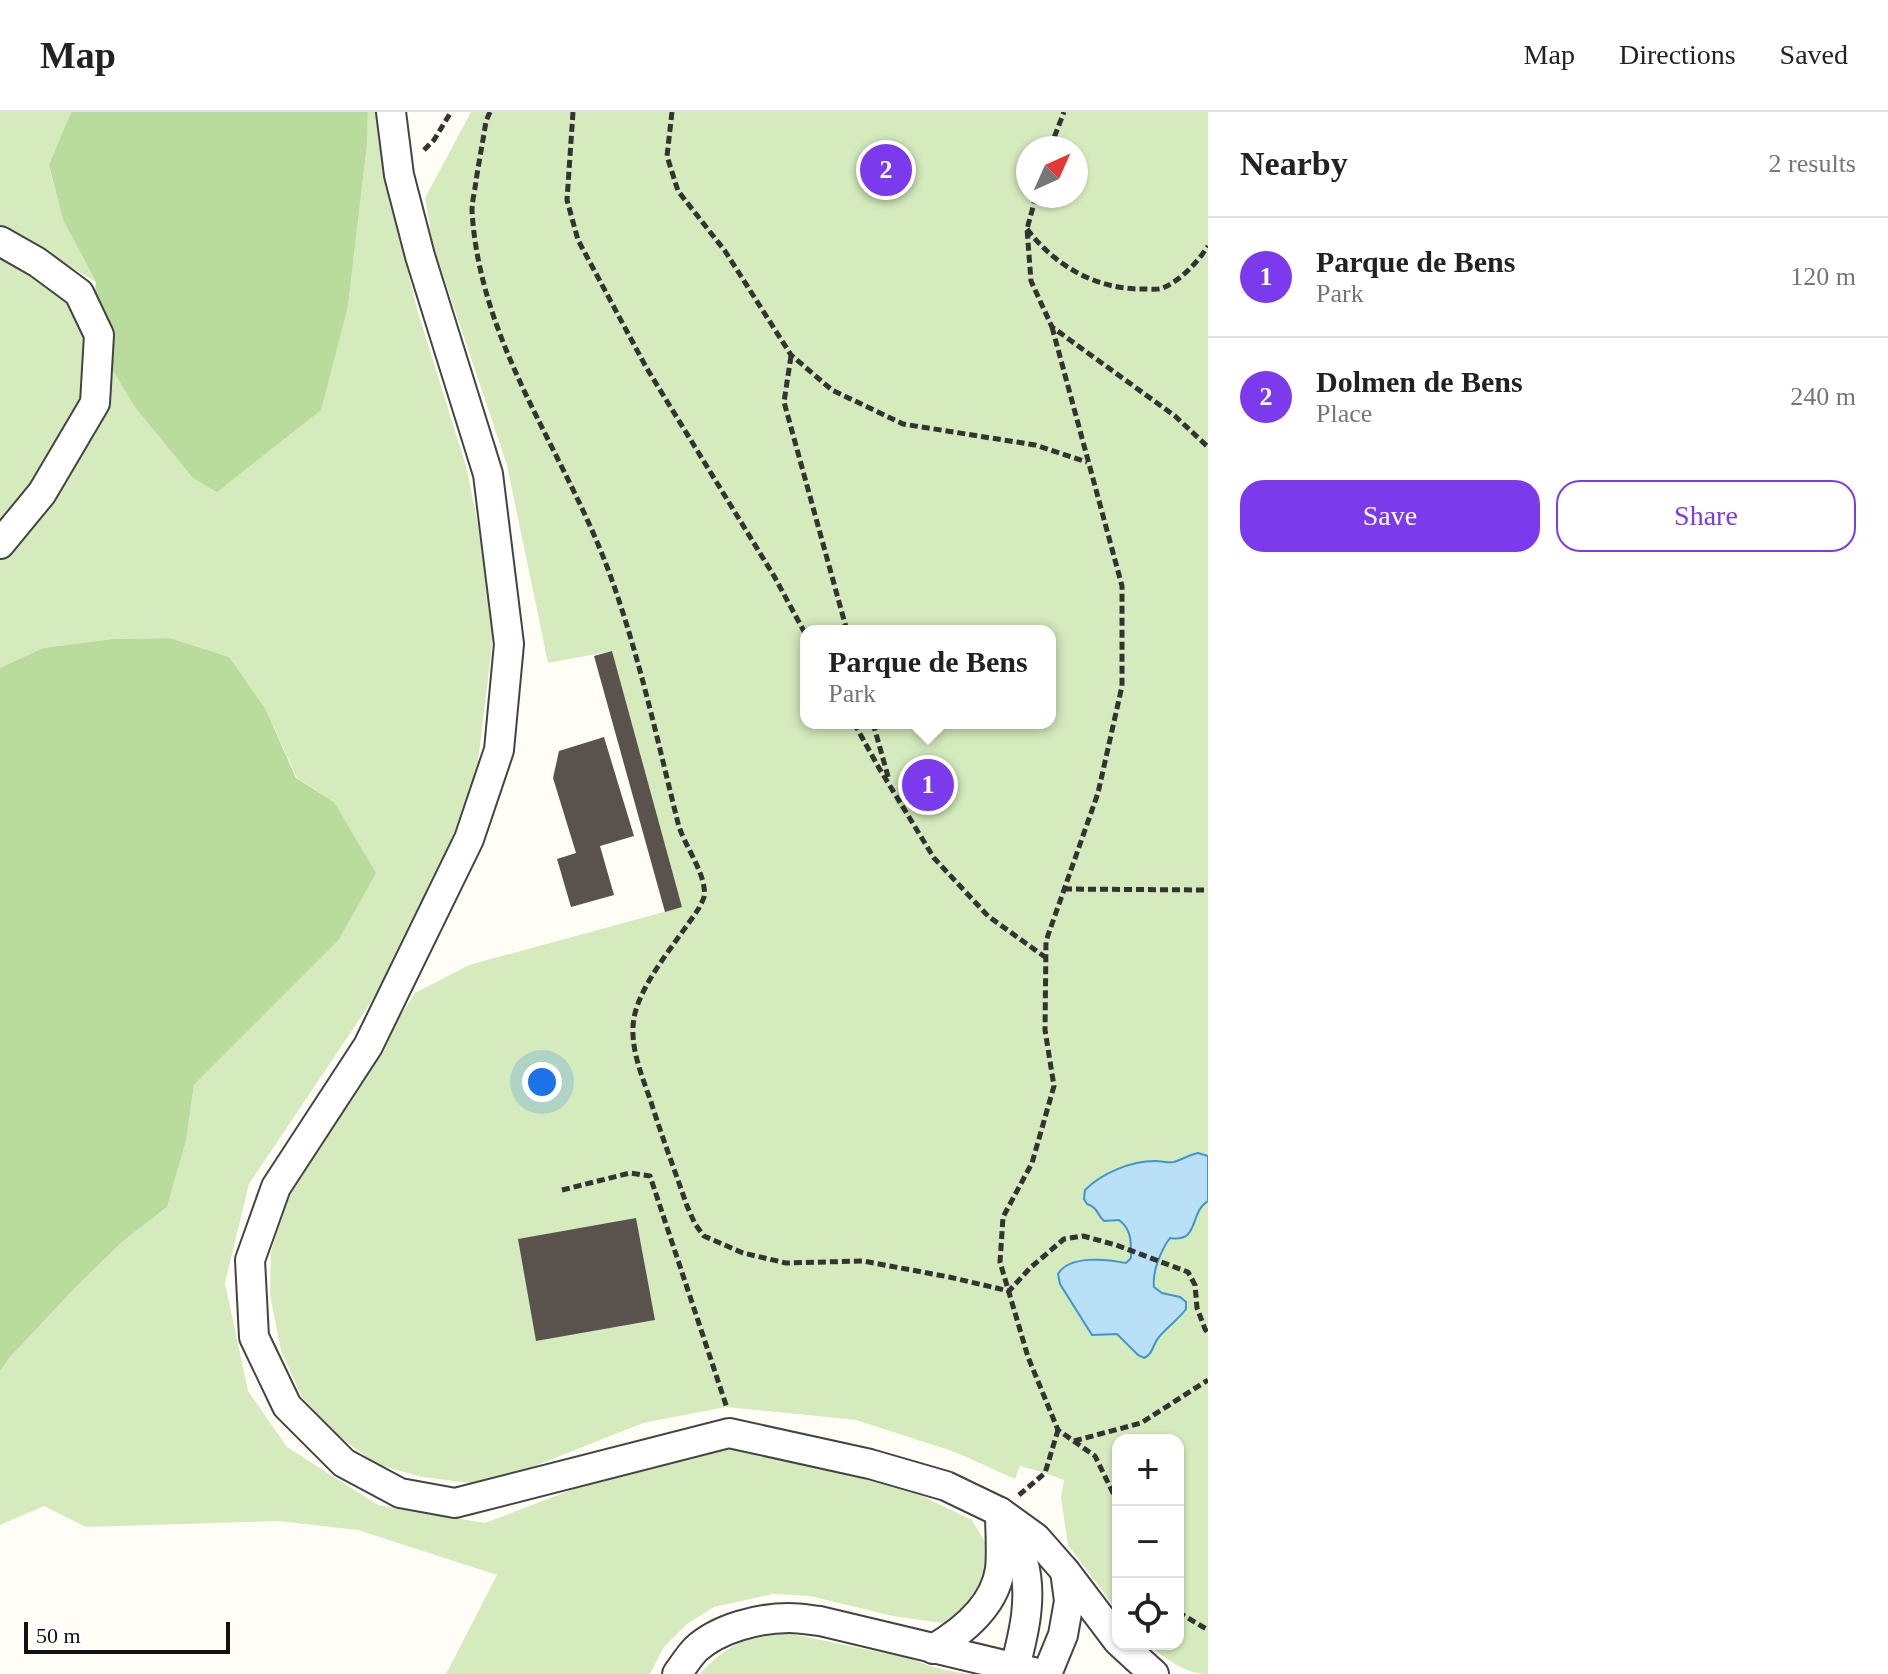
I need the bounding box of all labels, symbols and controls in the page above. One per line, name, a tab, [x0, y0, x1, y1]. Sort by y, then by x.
text: Map	[40, 34, 116, 76]
text: Map	[1524, 39, 1575, 70]
text: Directions	[1619, 39, 1736, 70]
text: Saved	[1780, 39, 1848, 70]
north arrow	[1016, 136, 1088, 208]
pin: 2	[860, 140, 912, 200]
text: Nearby	[1240, 145, 1348, 182]
text: 2 results	[1769, 149, 1856, 178]
text: Parque de Bens	[1316, 245, 1515, 278]
text: 1	[1260, 262, 1273, 291]
text: 120 m	[1790, 262, 1856, 291]
text: Park	[1316, 279, 1364, 308]
text: Dolmen de Bens	[1316, 365, 1523, 398]
text: 2	[1260, 382, 1273, 411]
text: 240 m	[1790, 382, 1856, 411]
text: Place	[1316, 399, 1372, 428]
button: Save	[1240, 480, 1540, 552]
button: Share	[1556, 480, 1856, 552]
popup	[800, 625, 1056, 729]
text: Parque de Bens	[828, 645, 1028, 678]
text: Park	[828, 679, 876, 708]
pin: 1	[902, 755, 954, 815]
your location	[522, 1062, 562, 1102]
map controls	[1112, 1434, 1184, 1650]
button: +	[1112, 1434, 1184, 1506]
button: −	[1112, 1506, 1184, 1578]
button: locate	[1112, 1578, 1184, 1650]
scale bar	[24, 1618, 230, 1654]
text: 50 m	[36, 1623, 81, 1648]

